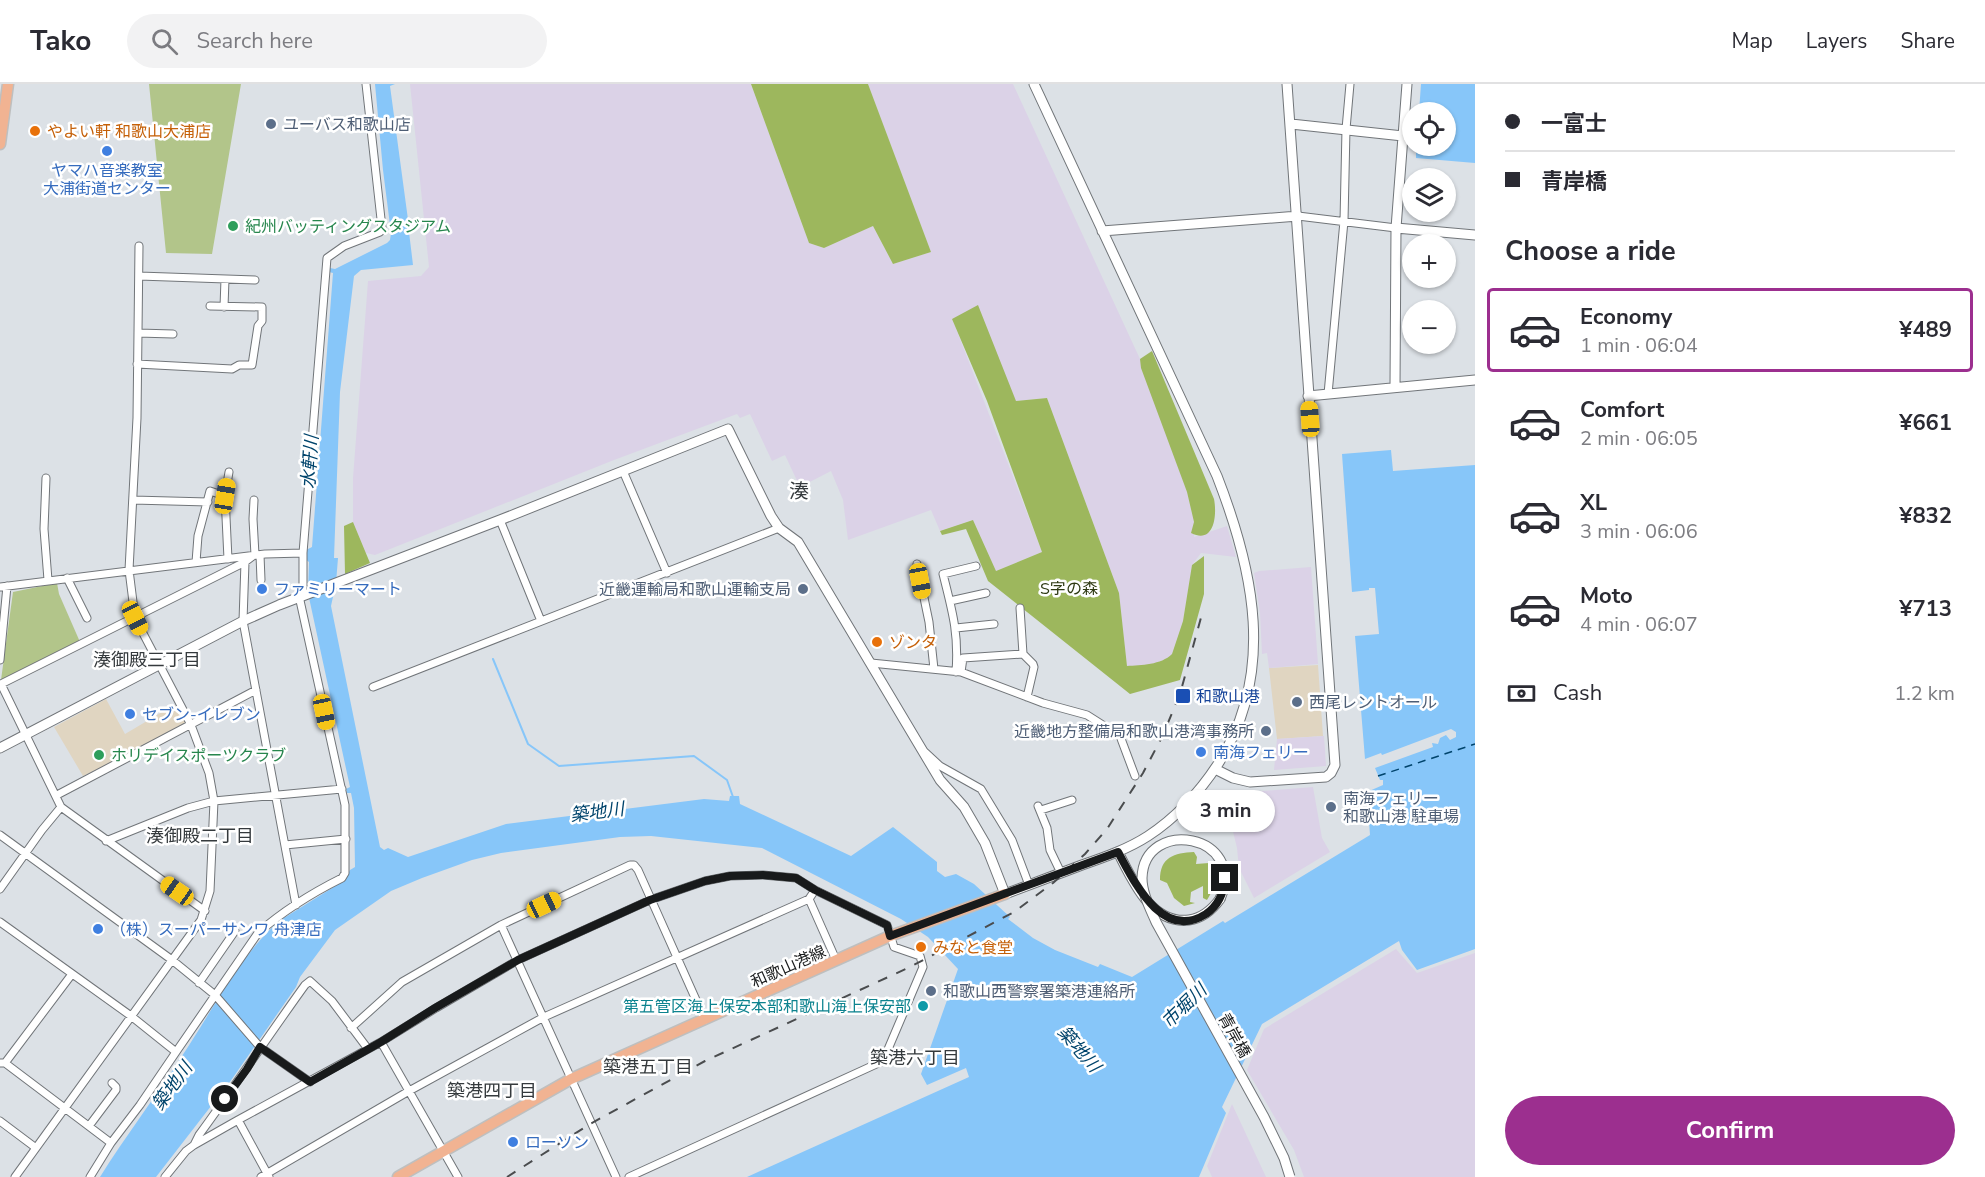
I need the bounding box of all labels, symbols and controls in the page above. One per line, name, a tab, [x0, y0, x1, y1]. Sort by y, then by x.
search box	[127, 14, 547, 68]
text: Tako	[30, 22, 91, 60]
icon: search	[148, 25, 181, 58]
text: Search here	[196, 26, 313, 56]
text: Map	[1731, 27, 1773, 55]
text: Layers	[1806, 27, 1867, 55]
text: Share	[1900, 27, 1955, 55]
map controls	[1402, 102, 1456, 354]
button: locate	[1402, 102, 1456, 156]
text: 一富士	[1541, 109, 1607, 139]
place label: ユーバス和歌山店	[283, 114, 411, 136]
marker: ユーバス和歌山店	[264, 117, 278, 131]
place label: やよい軒 和歌山大浦店	[47, 121, 211, 143]
marker: やよい軒 和歌山大浦店	[28, 124, 42, 138]
marker: ヤマハ音楽教室 大浦街道センター	[100, 144, 114, 158]
place label: ヤマハ音楽教室 大浦街道センター	[43, 160, 171, 200]
text: 青岸橋	[1541, 167, 1607, 197]
button: layers	[1402, 168, 1456, 222]
place label: 紀州バッティングスタジアム	[245, 216, 451, 238]
marker: 紀州バッティングスタジアム	[226, 219, 240, 233]
text: Choose a ride	[1505, 233, 1676, 270]
button: +	[1402, 234, 1456, 288]
button: −	[1402, 300, 1456, 354]
text: Economy	[1580, 302, 1672, 332]
icon: car	[1508, 303, 1562, 357]
text: ¥489	[1899, 315, 1952, 345]
text: 1 min · 06:04	[1580, 332, 1698, 359]
text: Comfort	[1580, 395, 1664, 425]
icon: car	[1508, 396, 1562, 450]
car	[1300, 400, 1320, 438]
text: ¥661	[1899, 408, 1952, 438]
text: 2 min · 06:05	[1580, 425, 1698, 452]
water label: 水軒川	[296, 432, 324, 490]
car	[213, 477, 237, 515]
district label: 湊	[789, 478, 809, 505]
text: XL	[1580, 488, 1607, 518]
icon: car	[1508, 489, 1562, 543]
text: ¥832	[1899, 501, 1952, 531]
text: 3 min · 06:06	[1580, 518, 1698, 545]
car	[908, 562, 932, 600]
park label: S字の森	[1040, 578, 1098, 600]
place label: ファミリーマート	[274, 579, 402, 601]
place label: 近畿運輸局和歌山運輸支局	[599, 579, 791, 601]
text: Moto	[1580, 581, 1633, 611]
marker: ファミリーマート	[255, 582, 269, 596]
marker: 近畿運輸局和歌山運輸支局	[796, 582, 810, 596]
icon: car	[1508, 582, 1562, 636]
text: ¥713	[1899, 594, 1952, 624]
car	[119, 598, 151, 638]
text: 4 min · 06:07	[1580, 611, 1698, 638]
place label: ゾンタ	[889, 632, 937, 654]
marker: ゾンタ	[870, 635, 884, 649]
district label: 湊御殿三丁目	[93, 648, 201, 672]
icon: cash	[1505, 677, 1538, 710]
text: Cash	[1553, 678, 1602, 708]
text: 1.2 km	[1894, 680, 1955, 707]
place label: 和歌山港	[1196, 686, 1260, 708]
marker: 和歌山港	[1174, 687, 1192, 705]
place label: 西尾レントオール	[1309, 692, 1437, 714]
car	[311, 693, 337, 731]
marker: 西尾レントオール	[1290, 695, 1304, 709]
place label: セブン-イレブン	[142, 704, 261, 726]
marker: セブン-イレブン	[123, 707, 137, 721]
place label: 近畿地方整備局和歌山港湾事務所	[1014, 721, 1254, 743]
marker: 近畿地方整備局和歌山港湾事務所	[1259, 724, 1273, 738]
place label: 南海フェリー	[1213, 742, 1309, 764]
place label: ホリデイスポーツクラブ	[111, 745, 286, 767]
marker: 南海フェリー	[1194, 745, 1208, 759]
marker: ホリデイスポーツクラブ	[92, 748, 106, 762]
place label: 南海フェリー 和歌山港 駐車場	[1343, 788, 1459, 828]
callout: 3 min	[1176, 791, 1274, 833]
water label: 築地川	[569, 797, 627, 827]
text: 3 min	[1200, 797, 1251, 824]
marker: 南海フェリー 和歌山港 駐車場	[1324, 800, 1338, 814]
district label: 湊御殿二丁目	[146, 824, 254, 848]
route end	[1211, 864, 1238, 891]
car	[157, 873, 197, 909]
car	[524, 889, 564, 921]
place label: （株）スーパーサンワ 舟津店	[110, 919, 322, 941]
marker: （株）スーパーサンワ 舟津店	[91, 922, 105, 936]
place label: みなと食堂	[933, 937, 1013, 959]
marker: みなと食堂	[914, 940, 928, 954]
street label: 和歌山港線	[747, 941, 829, 993]
water label: 市堀川	[1156, 977, 1213, 1033]
place label: 和歌山西警察署築港連絡所	[943, 981, 1135, 1003]
marker: 和歌山西警察署築港連絡所	[924, 984, 938, 998]
place label: 第五管区海上保安本部和歌山海上保安部	[623, 996, 911, 1018]
marker: 第五管区海上保安本部和歌山海上保安部	[916, 999, 930, 1013]
street label: 青岸橋	[1213, 1009, 1255, 1062]
water label: 築地川	[1052, 1021, 1107, 1079]
district label: 築港六丁目	[870, 1046, 960, 1070]
water label: 築地川	[146, 1055, 199, 1115]
district label: 築港五丁目	[603, 1055, 693, 1079]
district label: 築港四丁目	[447, 1079, 537, 1103]
route start	[211, 1085, 238, 1112]
button: Confirm	[1505, 1096, 1955, 1165]
place label: ローソン	[525, 1132, 589, 1154]
marker: ローソン	[506, 1135, 520, 1149]

